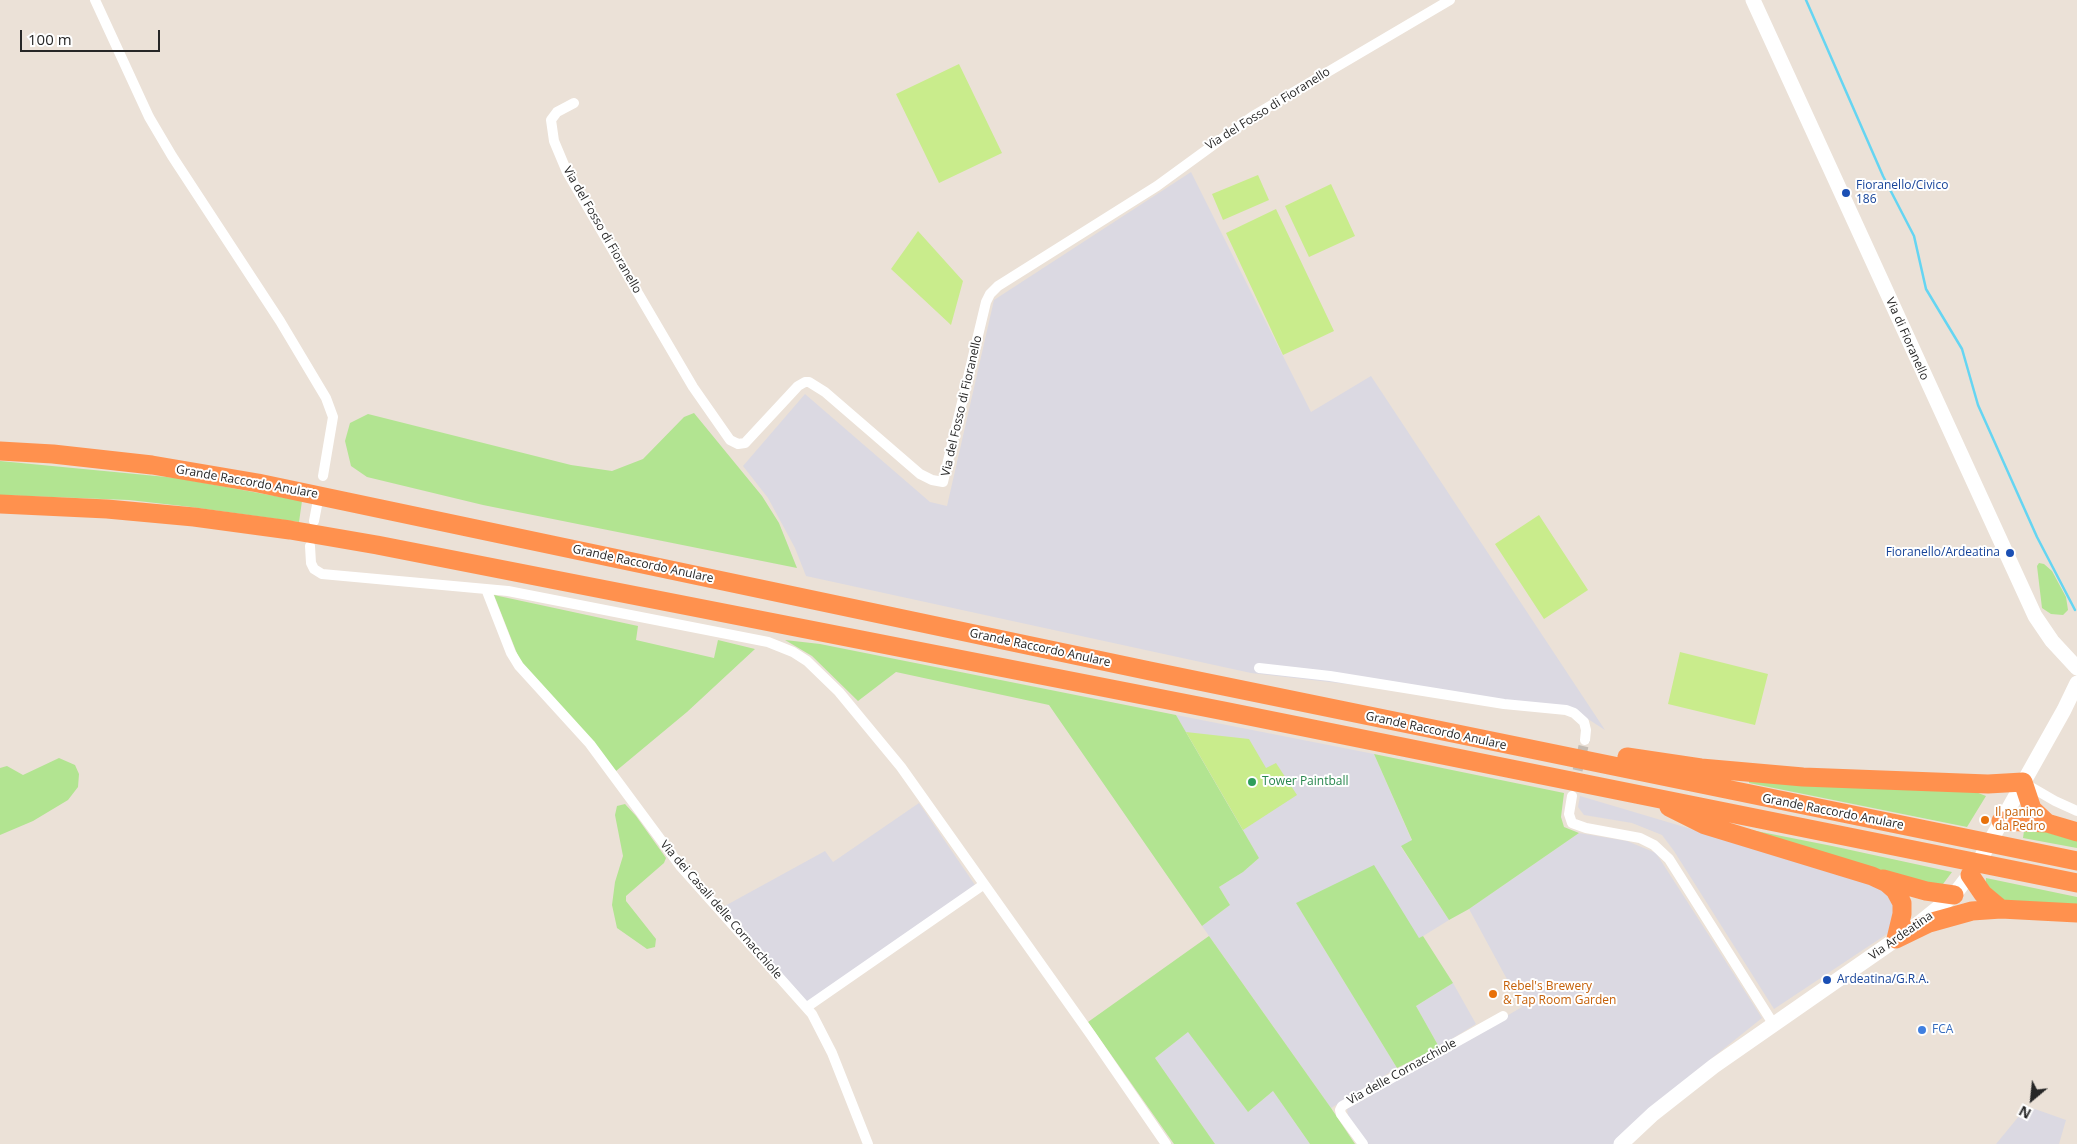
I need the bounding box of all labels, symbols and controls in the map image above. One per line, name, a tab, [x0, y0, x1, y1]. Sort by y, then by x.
scale bar	[22, 20, 162, 52]
text: 100 m	[28, 29, 72, 49]
street label: Via del Fosso di Fioranello	[1203, 65, 1333, 153]
street label: Via del Fosso di Fioranello	[560, 164, 644, 296]
place label: Fioranello/Civico 186	[1856, 179, 1948, 207]
marker: Fioranello/Civico 186	[1840, 187, 1852, 199]
street label: Via di Fioranello	[1882, 295, 1932, 383]
street label: Via del Fosso di Fioranello	[939, 334, 985, 478]
street label: Grande Raccordo Anulare	[175, 462, 319, 502]
street label: Grande Raccordo Anulare	[571, 542, 715, 586]
place label: Fioranello/Ardeatina	[1886, 546, 2000, 560]
marker: Fioranello/Ardeatina	[2004, 547, 2016, 559]
street label: Grande Raccordo Anulare	[968, 626, 1112, 670]
street label: Grande Raccordo Anulare	[1364, 709, 1508, 753]
place label: Tower Paintball	[1262, 775, 1349, 789]
marker: Tower Paintball	[1246, 776, 1258, 788]
street label: Grande Raccordo Anulare	[1761, 791, 1905, 833]
place label: Il panino da Pedro	[1995, 806, 2046, 834]
marker: Il panino da Pedro	[1979, 814, 1991, 826]
street label: Via dei Casali delle Cornacchiole	[657, 838, 785, 982]
street label: Via Ardeatina	[1866, 909, 1936, 963]
place label: Ardeatina/G.R.A.	[1837, 973, 1929, 987]
marker: Ardeatina/G.R.A.	[1821, 974, 1833, 986]
place label: Rebel's Brewery & Tap Room Garden	[1503, 980, 1616, 1008]
marker: Rebel's Brewery & Tap Room Garden	[1487, 988, 1499, 1000]
place label: FCA	[1932, 1023, 1953, 1037]
marker: FCA	[1916, 1024, 1928, 1036]
street label: Via delle Cornacchiole	[1345, 1036, 1459, 1108]
north arrow	[2007, 1074, 2057, 1124]
text: N	[2015, 1102, 2034, 1124]

